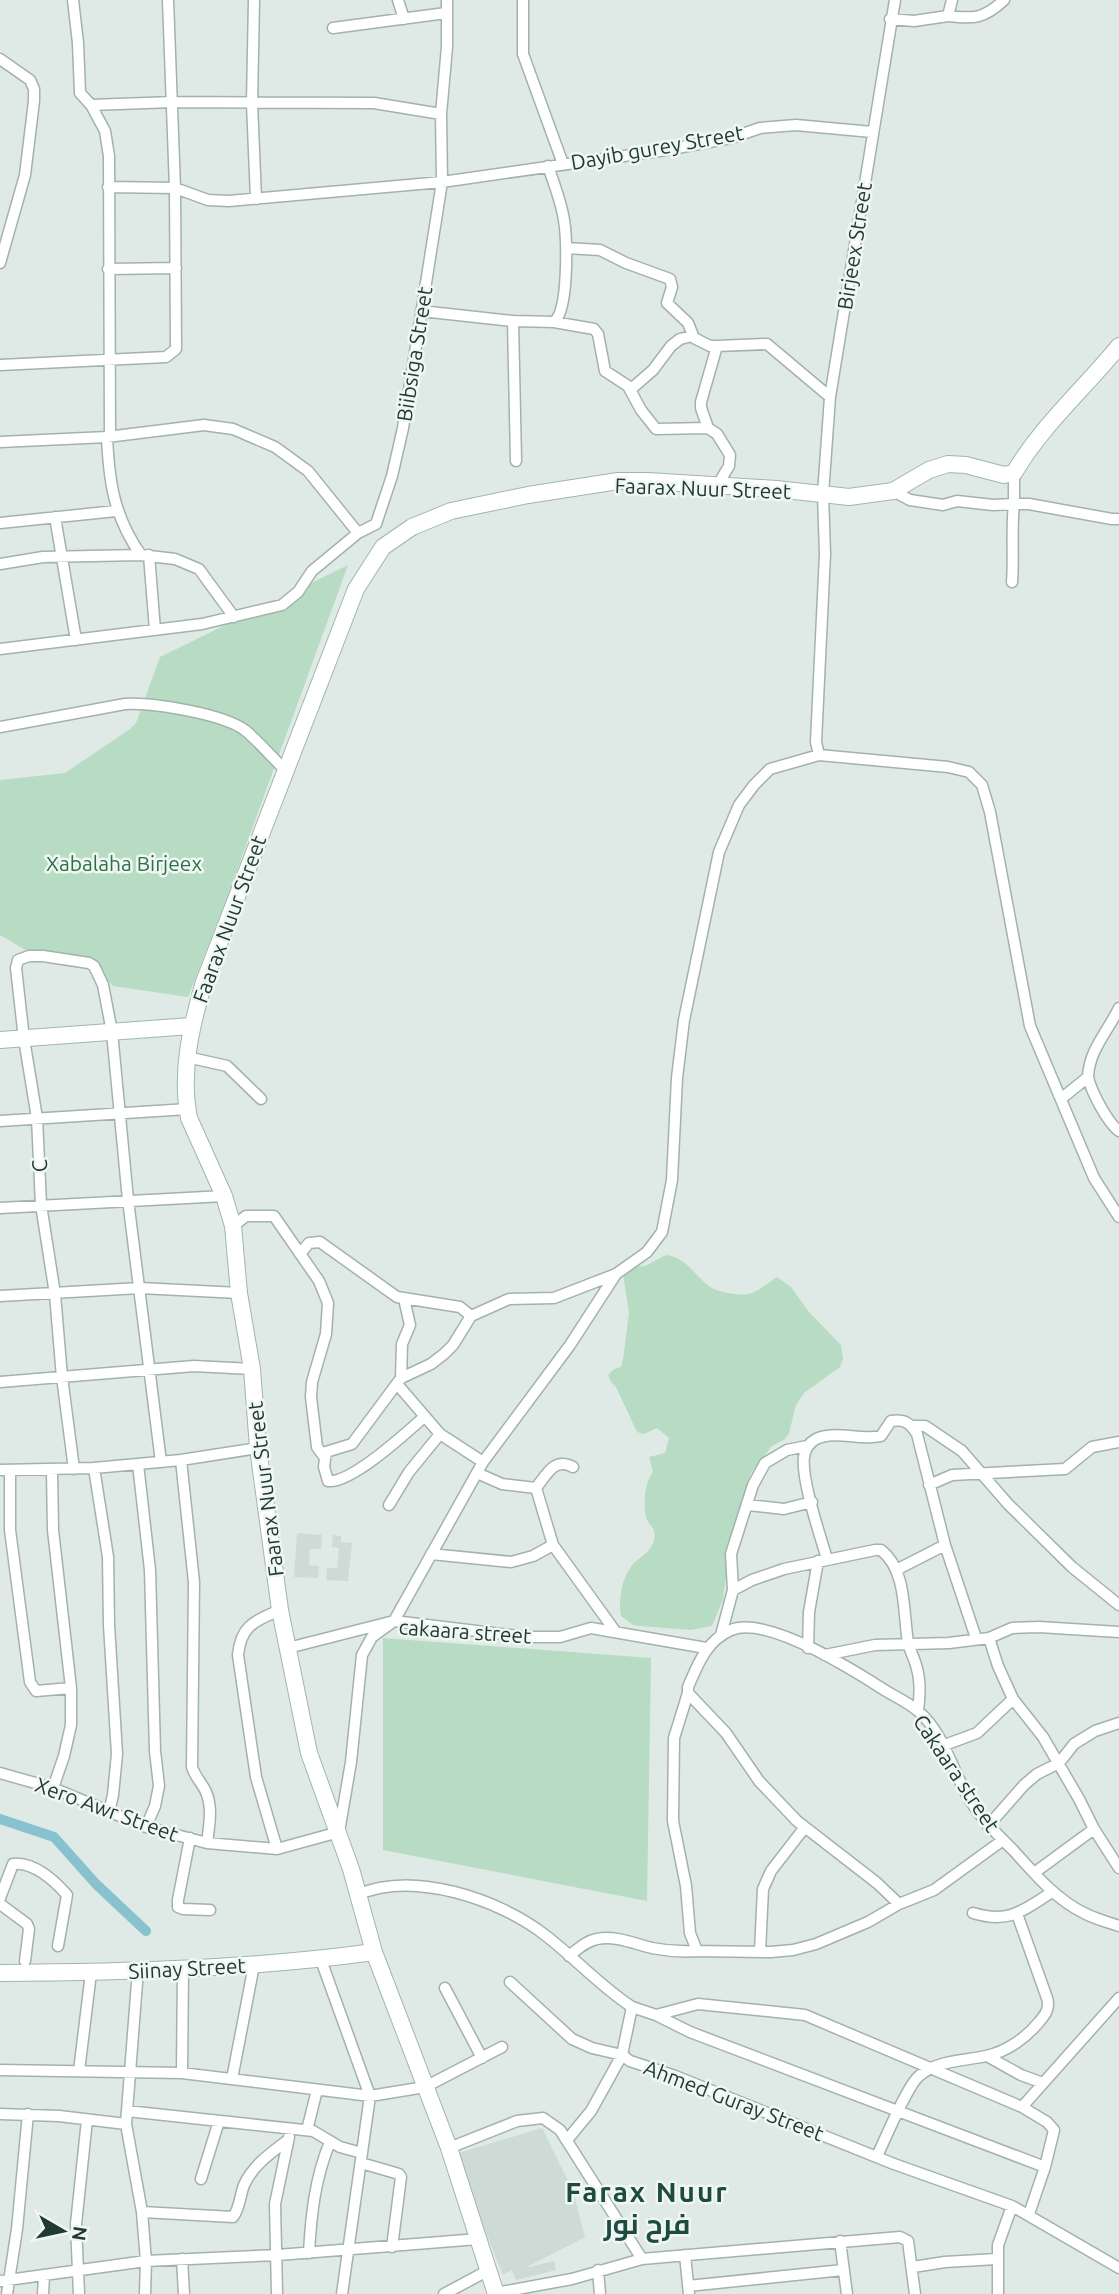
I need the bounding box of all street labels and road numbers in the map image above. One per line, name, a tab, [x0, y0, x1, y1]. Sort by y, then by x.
street label: Dayib gurey Street	[569, 120, 745, 174]
street label: Birjeex Street	[832, 181, 876, 311]
street label: Biibsiga Street	[391, 285, 437, 423]
street label: Faarax Nuur Street	[614, 473, 792, 503]
street label: Faarax Nuur Street	[188, 832, 270, 1006]
street label: C	[27, 1159, 51, 1173]
street label: Faarax Nuur Street	[242, 1400, 288, 1578]
street label: cakaara street	[398, 1614, 532, 1648]
street label: Cakaara street	[909, 1710, 1005, 1836]
street label: Xero Awr Street	[32, 1772, 182, 1846]
street label: Siinay Street	[128, 1953, 246, 1983]
street label: Ahmed Guray Street	[641, 2055, 827, 2145]

